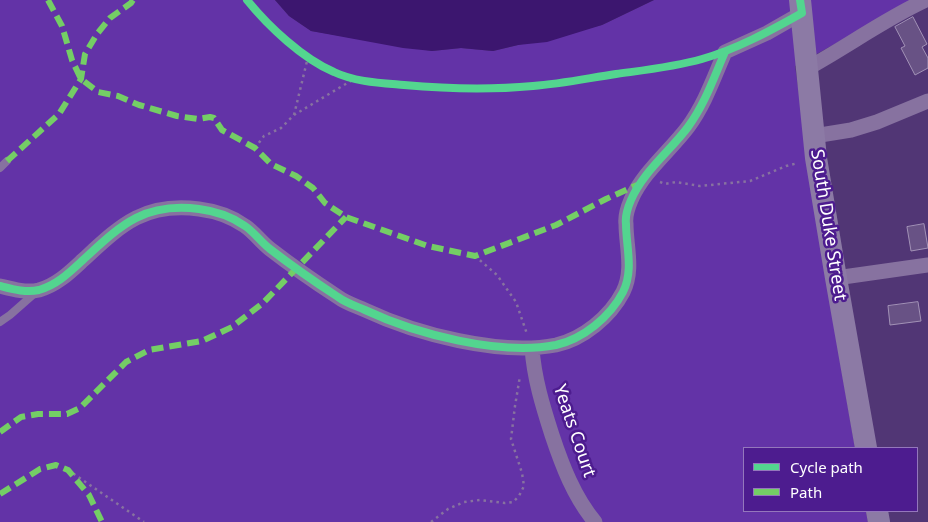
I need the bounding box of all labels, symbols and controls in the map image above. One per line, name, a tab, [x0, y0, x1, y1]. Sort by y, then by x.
street label: South Duke Street	[805, 148, 851, 302]
street label: Yeats Court	[548, 382, 600, 480]
legend	[743, 447, 918, 512]
text: Cycle path	[790, 457, 863, 477]
text: Path	[790, 482, 822, 502]

